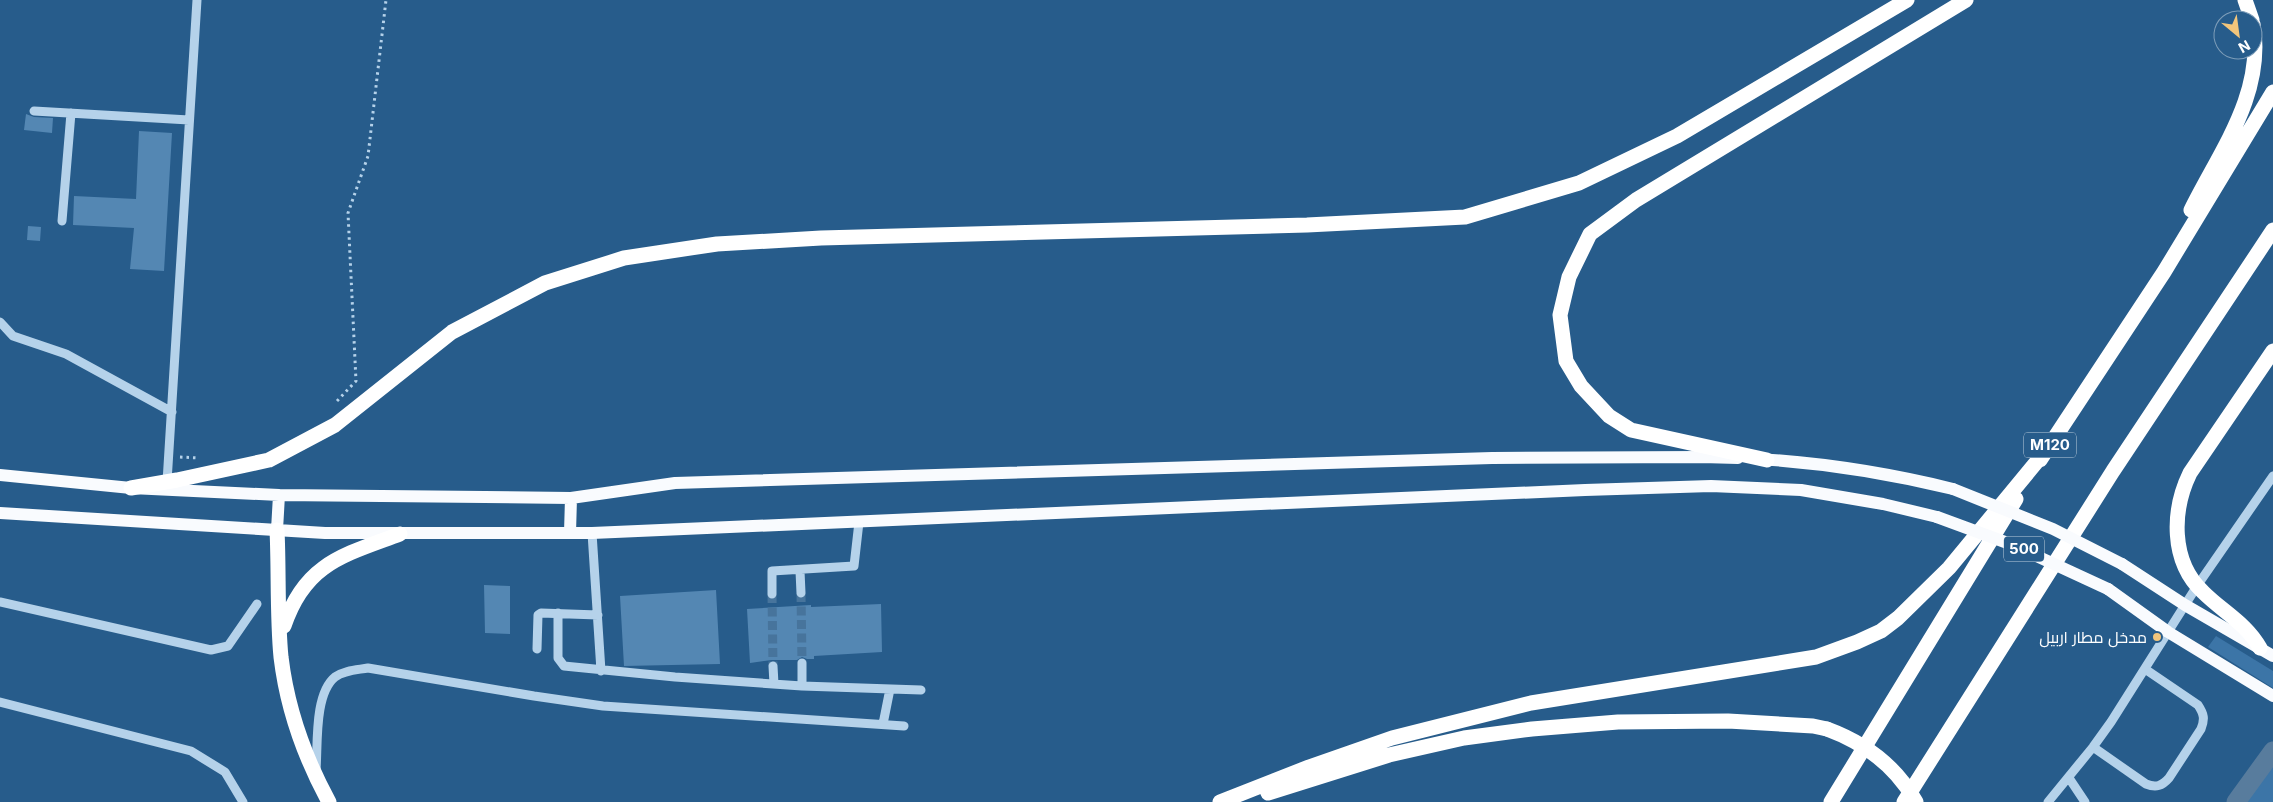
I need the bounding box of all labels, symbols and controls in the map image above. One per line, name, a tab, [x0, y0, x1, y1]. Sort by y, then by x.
north arrow	[2213, 10, 2263, 60]
text: N	[2236, 37, 2253, 57]
road number: M120	[2024, 432, 2076, 458]
road number: 500	[2004, 536, 2044, 562]
place label: مدخل مطار اربيل	[2039, 627, 2147, 648]
marker: مدخل مطار اربيل	[2151, 631, 2163, 643]

